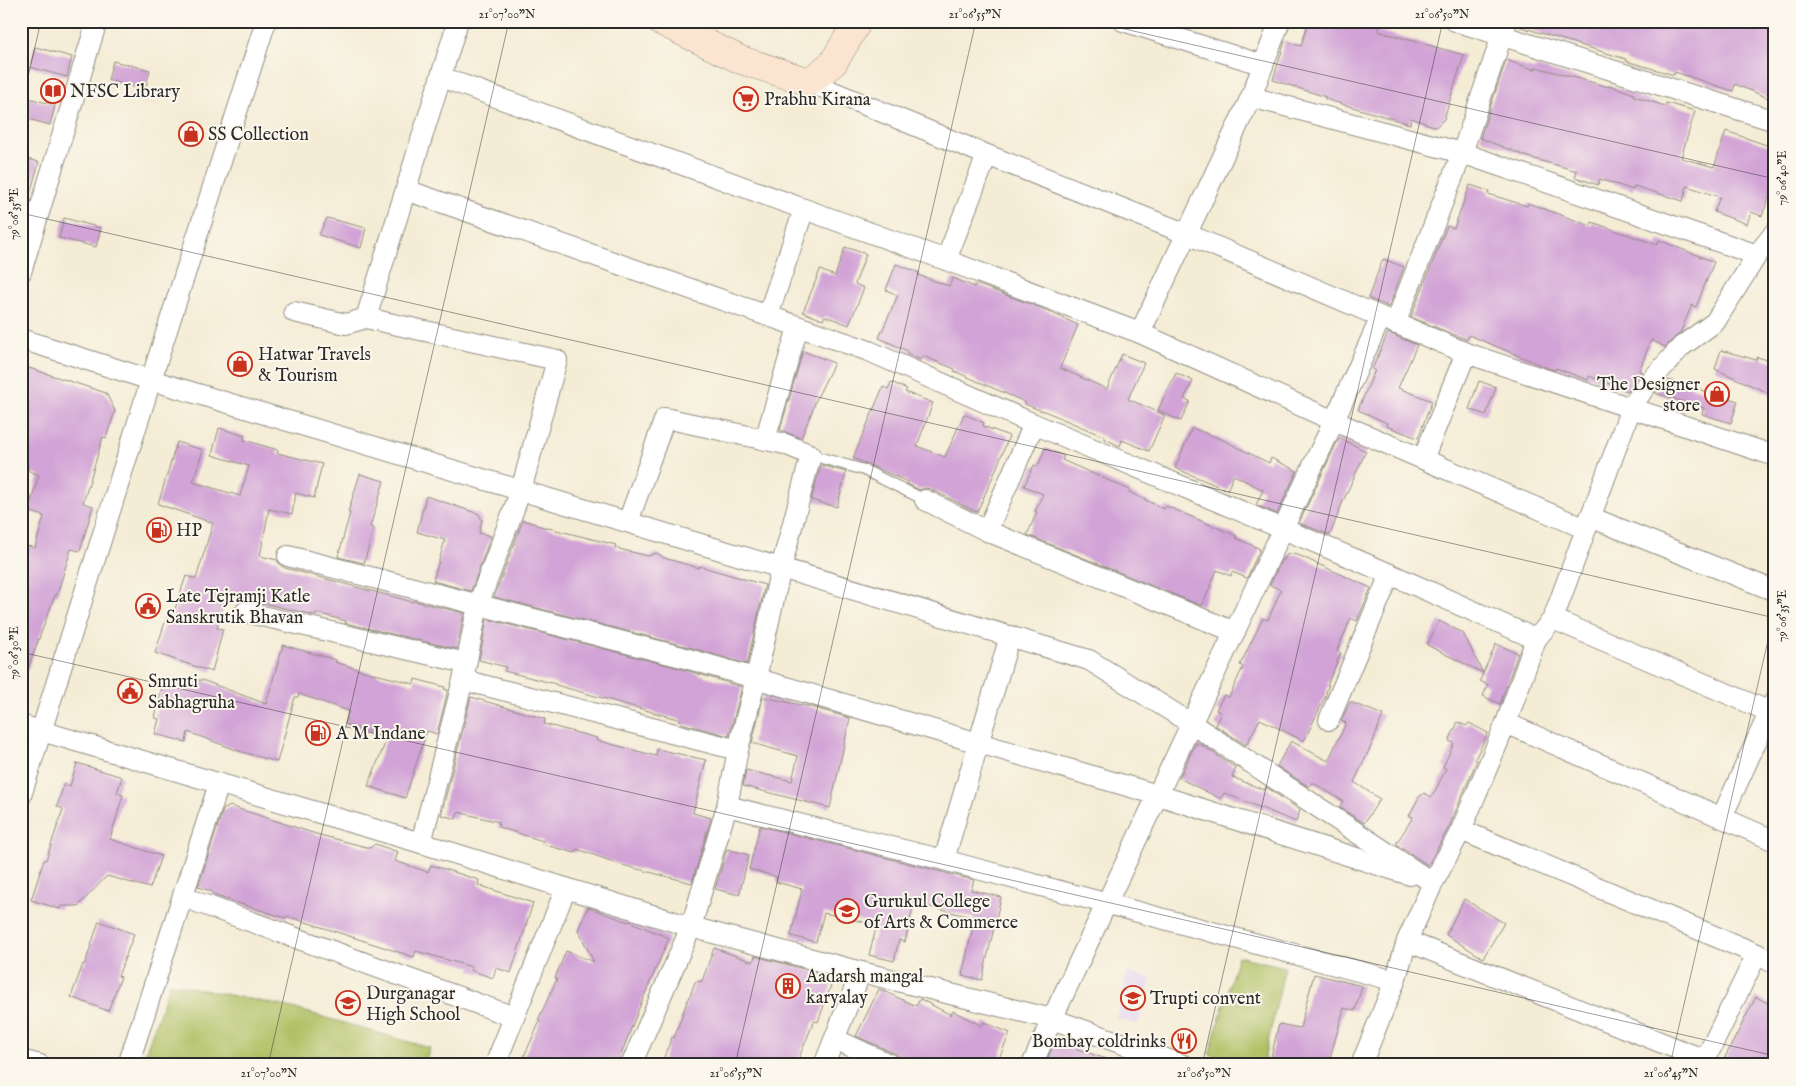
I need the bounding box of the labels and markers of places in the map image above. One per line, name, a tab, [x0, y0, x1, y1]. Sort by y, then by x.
library icon: NFSC Library	[40, 78, 66, 104]
place label: NFSC Library	[70, 81, 180, 104]
supermarket icon: Prabhu Kirana	[733, 86, 759, 112]
place label: Prabhu Kirana	[764, 89, 871, 112]
shop icon: SS Collection	[178, 121, 204, 147]
place label: SS Collection	[208, 124, 309, 147]
place label: Hatwar Travels & Tourism	[258, 344, 371, 388]
shop icon: Hatwar Travels & Tourism	[227, 351, 253, 377]
place label: The Designer store	[1597, 374, 1700, 418]
shop icon: The Designer store	[1704, 381, 1730, 407]
fuel station icon: HP	[146, 517, 172, 543]
place label: HP	[176, 520, 202, 543]
place label: Late Tejramji Katle Sanskrutik Bhavan	[166, 586, 310, 630]
public building icon: Late Tejramji Katle Sanskrutik Bhavan	[135, 593, 161, 619]
place label: Smruti Sabhagruha	[148, 671, 235, 715]
public building icon: Smruti Sabhagruha	[117, 678, 143, 704]
fuel station icon: A M Indane	[305, 720, 331, 746]
place label: A M Indane	[335, 723, 426, 746]
place label: Gurukul College of Arts & Commerce	[864, 891, 1018, 935]
school or university icon: Gurukul College of Arts & Commerce	[834, 898, 860, 924]
place label: Aadarsh mangal karyalay	[805, 966, 924, 1010]
building icon: Aadarsh mangal karyalay	[775, 973, 801, 999]
place label: Durganagar High School	[366, 983, 460, 1027]
school or university icon: Trupti convent	[1120, 985, 1146, 1011]
place label: Trupti convent	[1150, 988, 1261, 1011]
school or university icon: Durganagar High School	[335, 990, 361, 1016]
restaurant icon: Bombay coldrinks	[1171, 1028, 1197, 1054]
place label: Bombay coldrinks	[1032, 1031, 1166, 1054]

